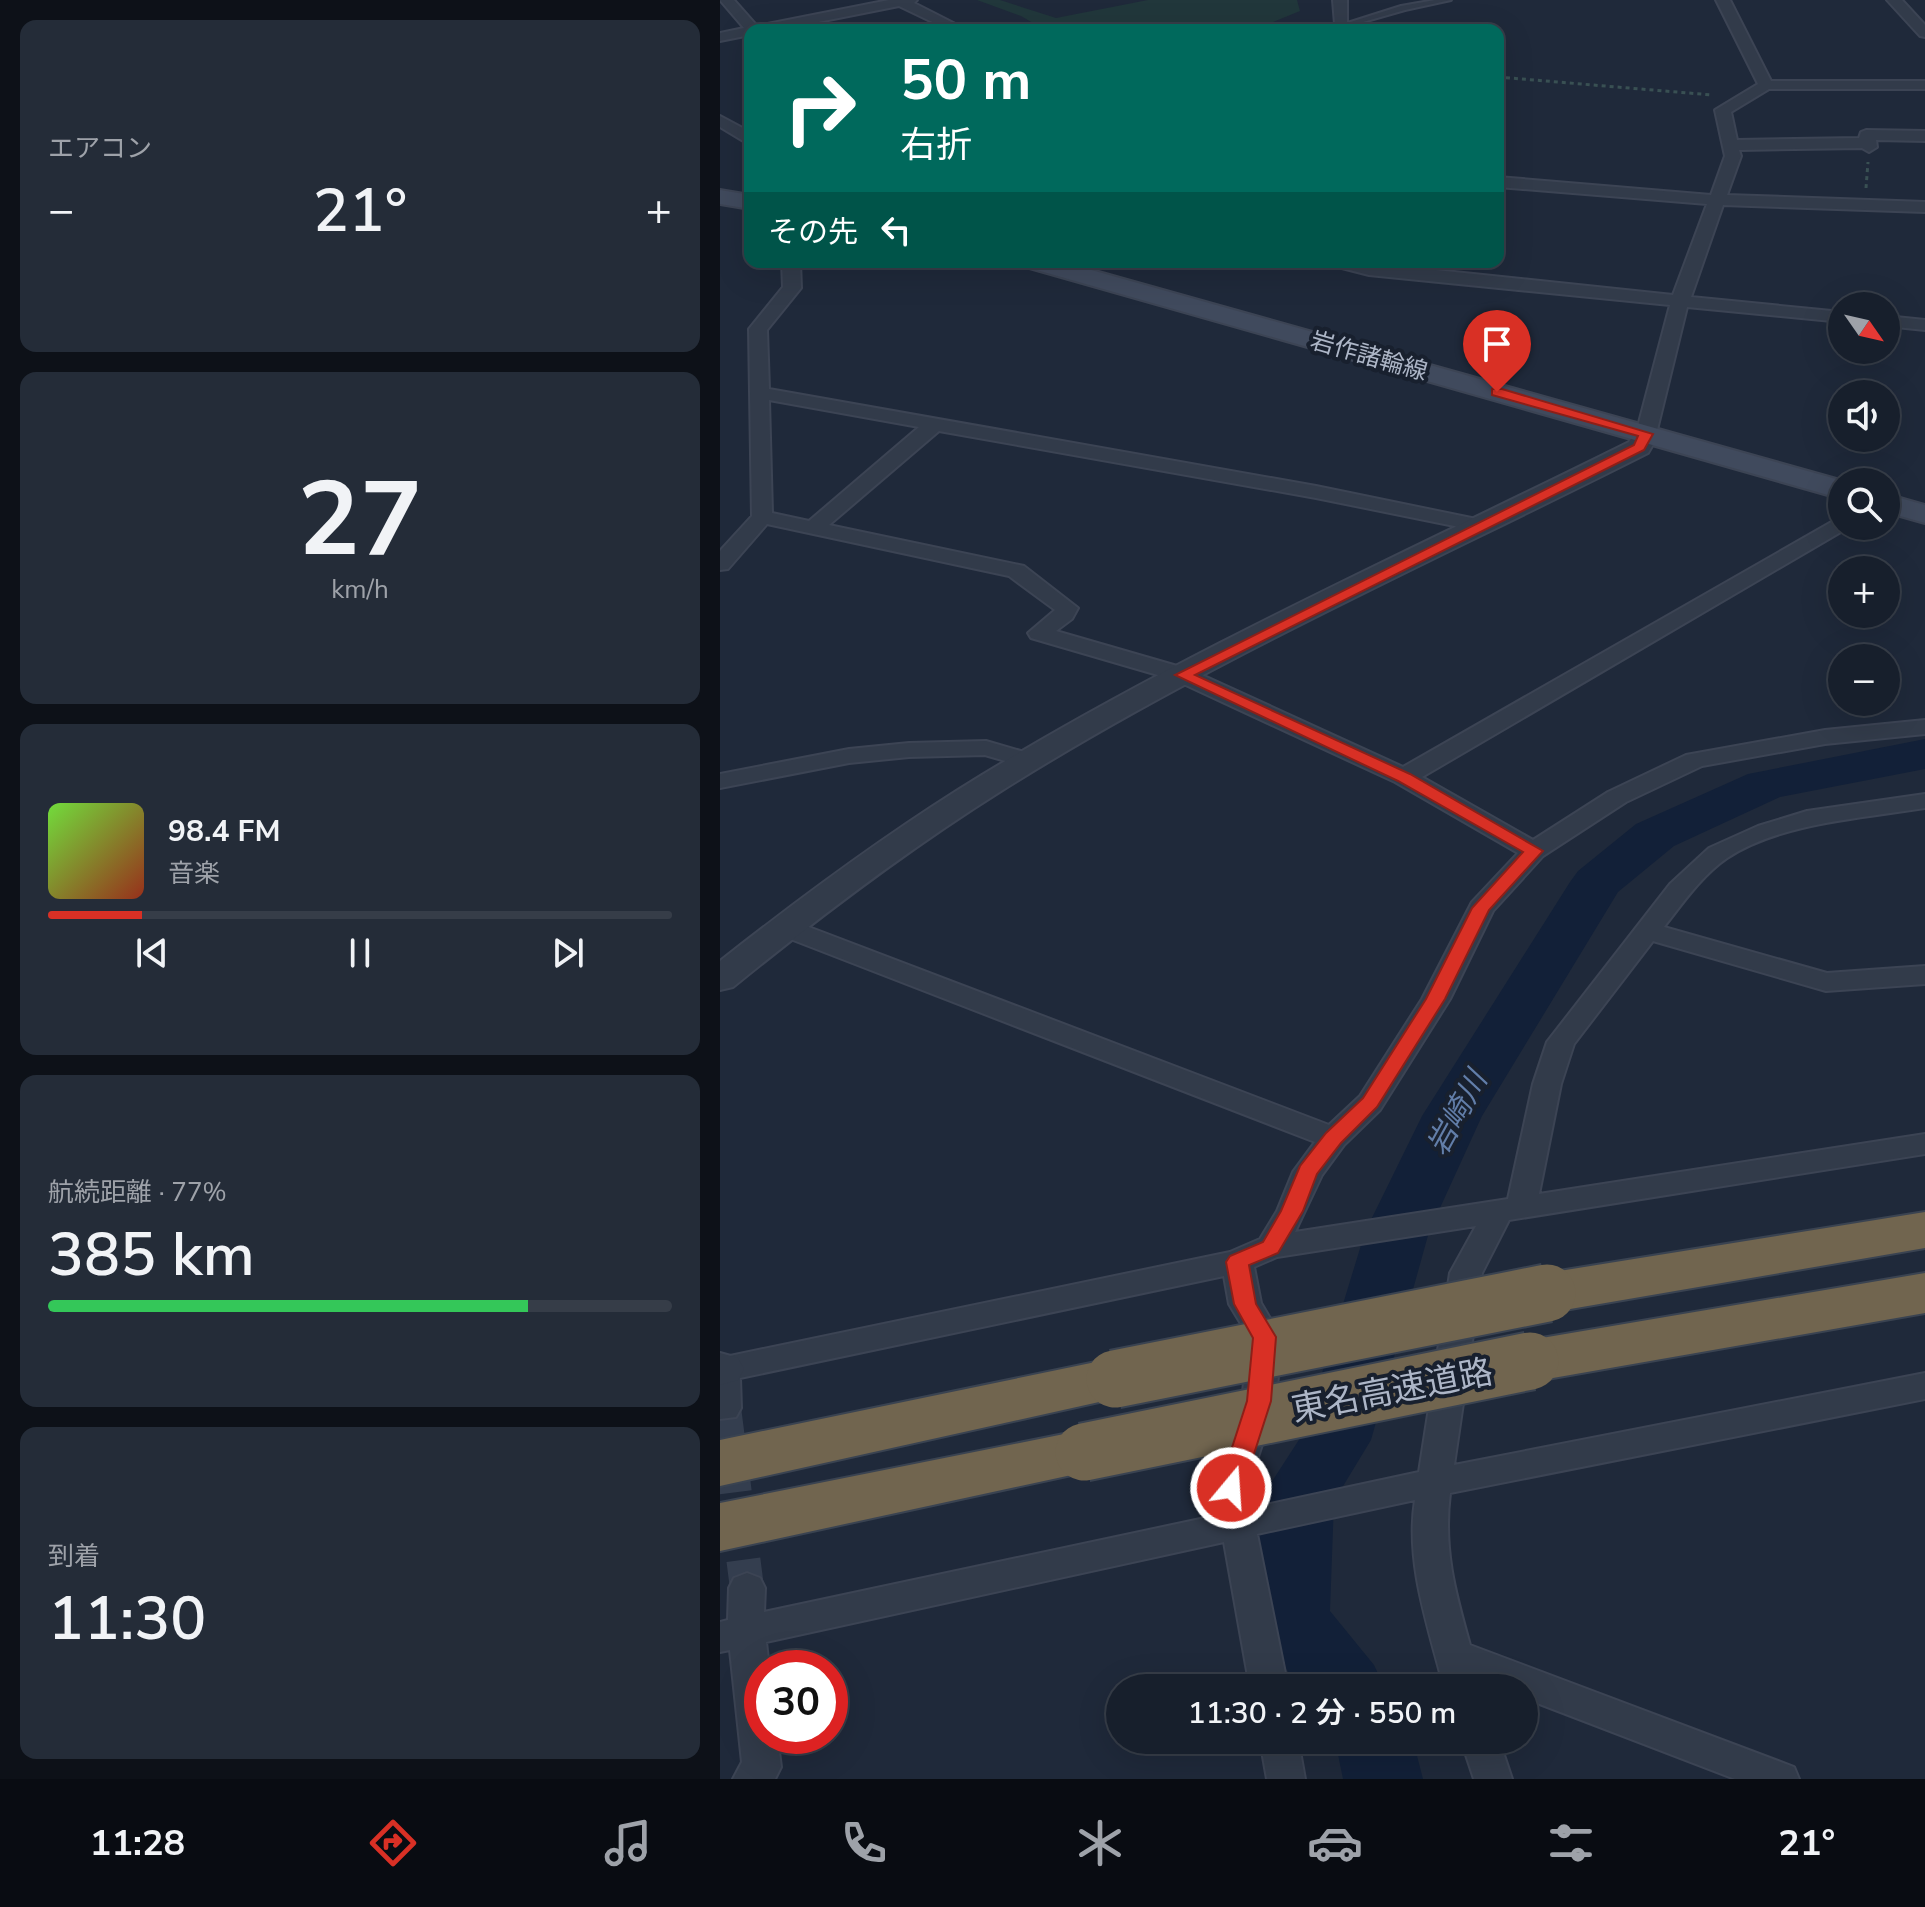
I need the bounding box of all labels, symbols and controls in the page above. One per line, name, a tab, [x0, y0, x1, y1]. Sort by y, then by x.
text: 50 m	[900, 42, 1031, 119]
icon: right	[768, 56, 872, 160]
text: 右折	[900, 121, 972, 170]
text: エアコン	[48, 131, 152, 166]
text: 21°	[313, 170, 407, 252]
text: −	[48, 181, 74, 241]
text: +	[646, 181, 672, 241]
icon: left	[874, 208, 918, 252]
text: その先	[768, 212, 858, 253]
north arrow	[1828, 292, 1900, 364]
map controls	[1828, 292, 1900, 716]
pin	[1463, 310, 1531, 392]
icon: arrive	[1475, 322, 1519, 366]
street label: 岩作諸輪線	[1307, 324, 1431, 388]
button: sound	[1828, 380, 1900, 452]
text: 27	[298, 449, 422, 591]
button: search	[1828, 468, 1900, 540]
button: +	[1828, 556, 1900, 628]
text: km/h	[331, 572, 389, 607]
button: −	[1828, 644, 1900, 716]
text: 98.4 FM	[168, 811, 280, 852]
text: 音楽	[168, 856, 220, 891]
icon: previous	[130, 931, 174, 975]
icon: pause	[338, 931, 382, 975]
icon: next	[546, 931, 590, 975]
water label: 岩崎川	[1418, 1061, 1499, 1163]
text: 航続距離 · 77%	[48, 1175, 227, 1210]
text: 385 km	[48, 1214, 255, 1296]
street label: 東名高速道路	[1288, 1349, 1497, 1433]
position arrow	[1189, 1446, 1273, 1530]
text: 到着	[48, 1539, 100, 1574]
text: 11:30	[48, 1578, 206, 1660]
speed limit sign: 30	[744, 1650, 848, 1754]
text: 11:30 · 2 分 · 550 m	[1188, 1693, 1456, 1734]
icon: directions	[365, 1815, 421, 1871]
icon: music	[600, 1815, 656, 1871]
icon: phone	[836, 1815, 892, 1871]
icon: climate	[1072, 1815, 1128, 1871]
icon: car	[1307, 1815, 1363, 1871]
icon: filters	[1543, 1815, 1599, 1871]
text: 11:28	[90, 1819, 185, 1868]
text: 21°	[1778, 1819, 1835, 1868]

